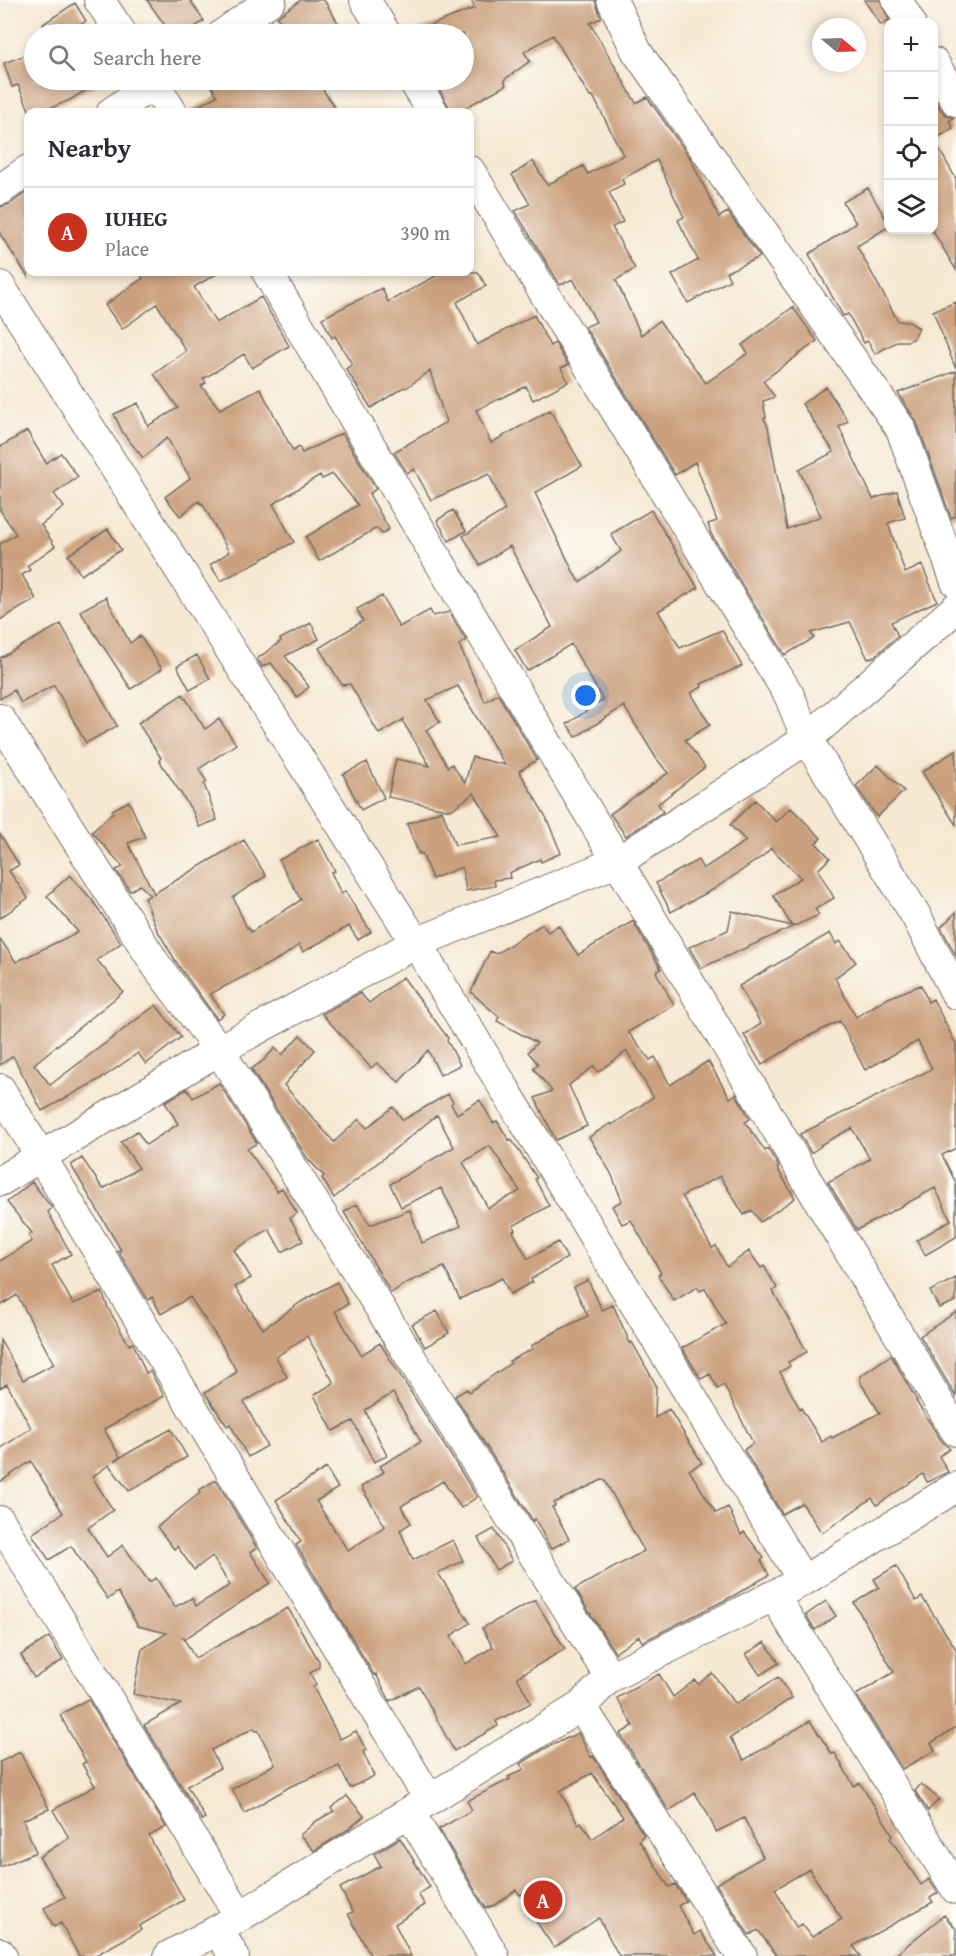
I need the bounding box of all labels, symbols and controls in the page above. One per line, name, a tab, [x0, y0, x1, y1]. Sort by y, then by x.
north arrow	[812, 18, 866, 72]
map controls	[884, 18, 938, 234]
button: +	[884, 18, 938, 72]
search box	[24, 24, 474, 90]
icon: search	[45, 41, 78, 74]
text: Search here	[93, 41, 202, 73]
button: −	[884, 72, 938, 126]
button: locate	[884, 126, 938, 180]
text: Nearby	[48, 128, 131, 167]
button: layers	[884, 180, 938, 234]
text: IUHEG	[105, 202, 168, 234]
text: A	[61, 218, 74, 247]
text: 390 m	[400, 218, 450, 247]
text: Place	[105, 234, 149, 263]
your location	[571, 681, 600, 710]
pin: A	[524, 1878, 562, 1922]

